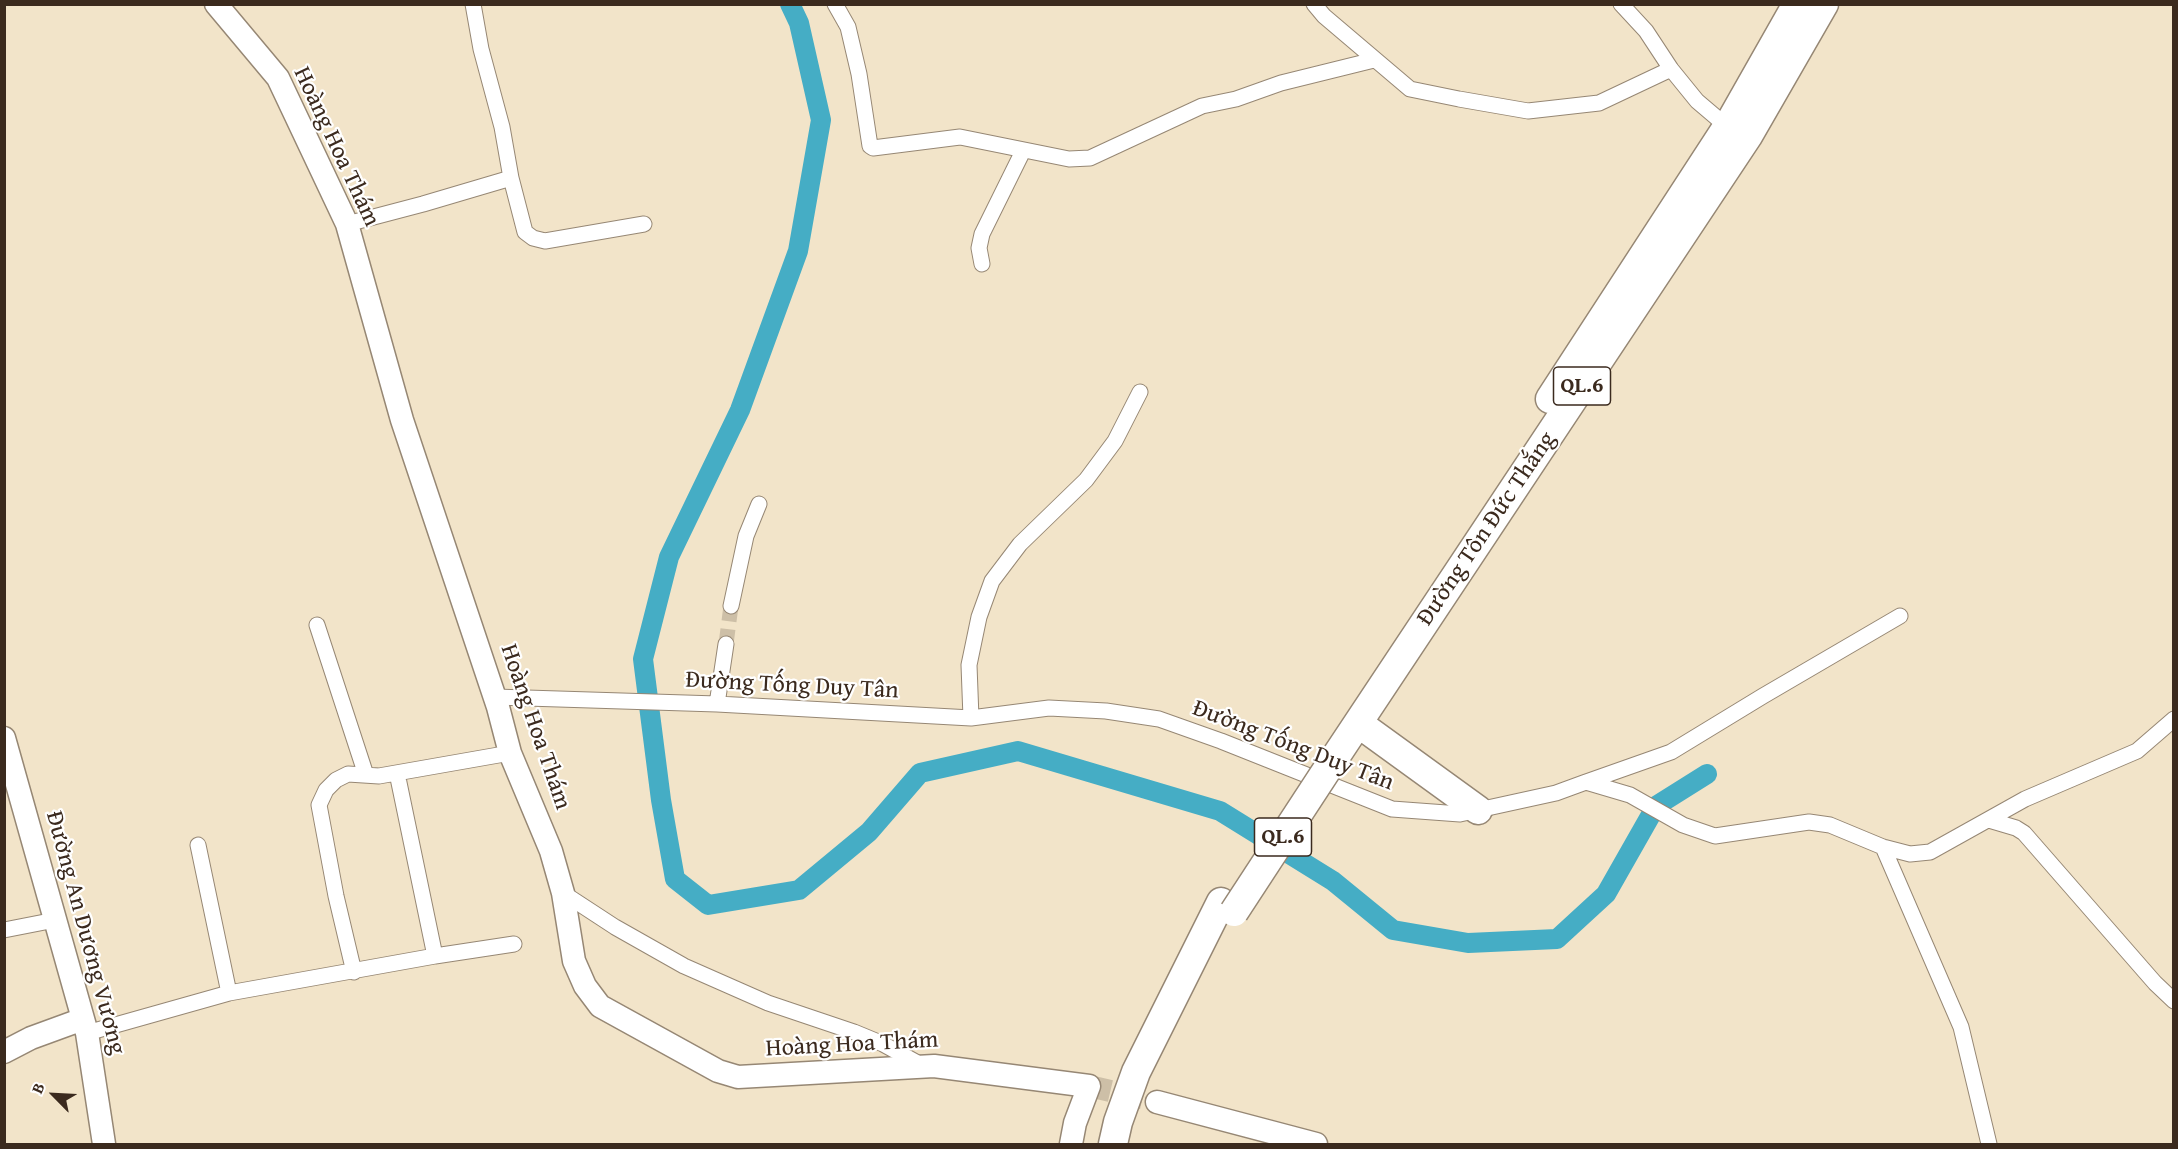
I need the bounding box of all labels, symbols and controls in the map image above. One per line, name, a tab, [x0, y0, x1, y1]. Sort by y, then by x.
street label: Hoàng Hoa Thám	[286, 63, 386, 231]
road number: QL.6	[1554, 367, 1610, 405]
street label: Đường Tôn Đức Thắng	[1411, 427, 1563, 631]
street label: Hoàng Hoa Thám	[493, 641, 577, 813]
street label: Đường Tống Duy Tân	[685, 666, 899, 706]
street label: Đường Tống Duy Tân	[1188, 694, 1398, 798]
street label: Đường An Dương Vương	[39, 808, 131, 1058]
road number: QL.6	[1254, 818, 1312, 856]
street label: Hoàng Hoa Thám	[765, 1026, 939, 1064]
north arrow	[24, 1065, 84, 1125]
text: B	[25, 1078, 51, 1097]

